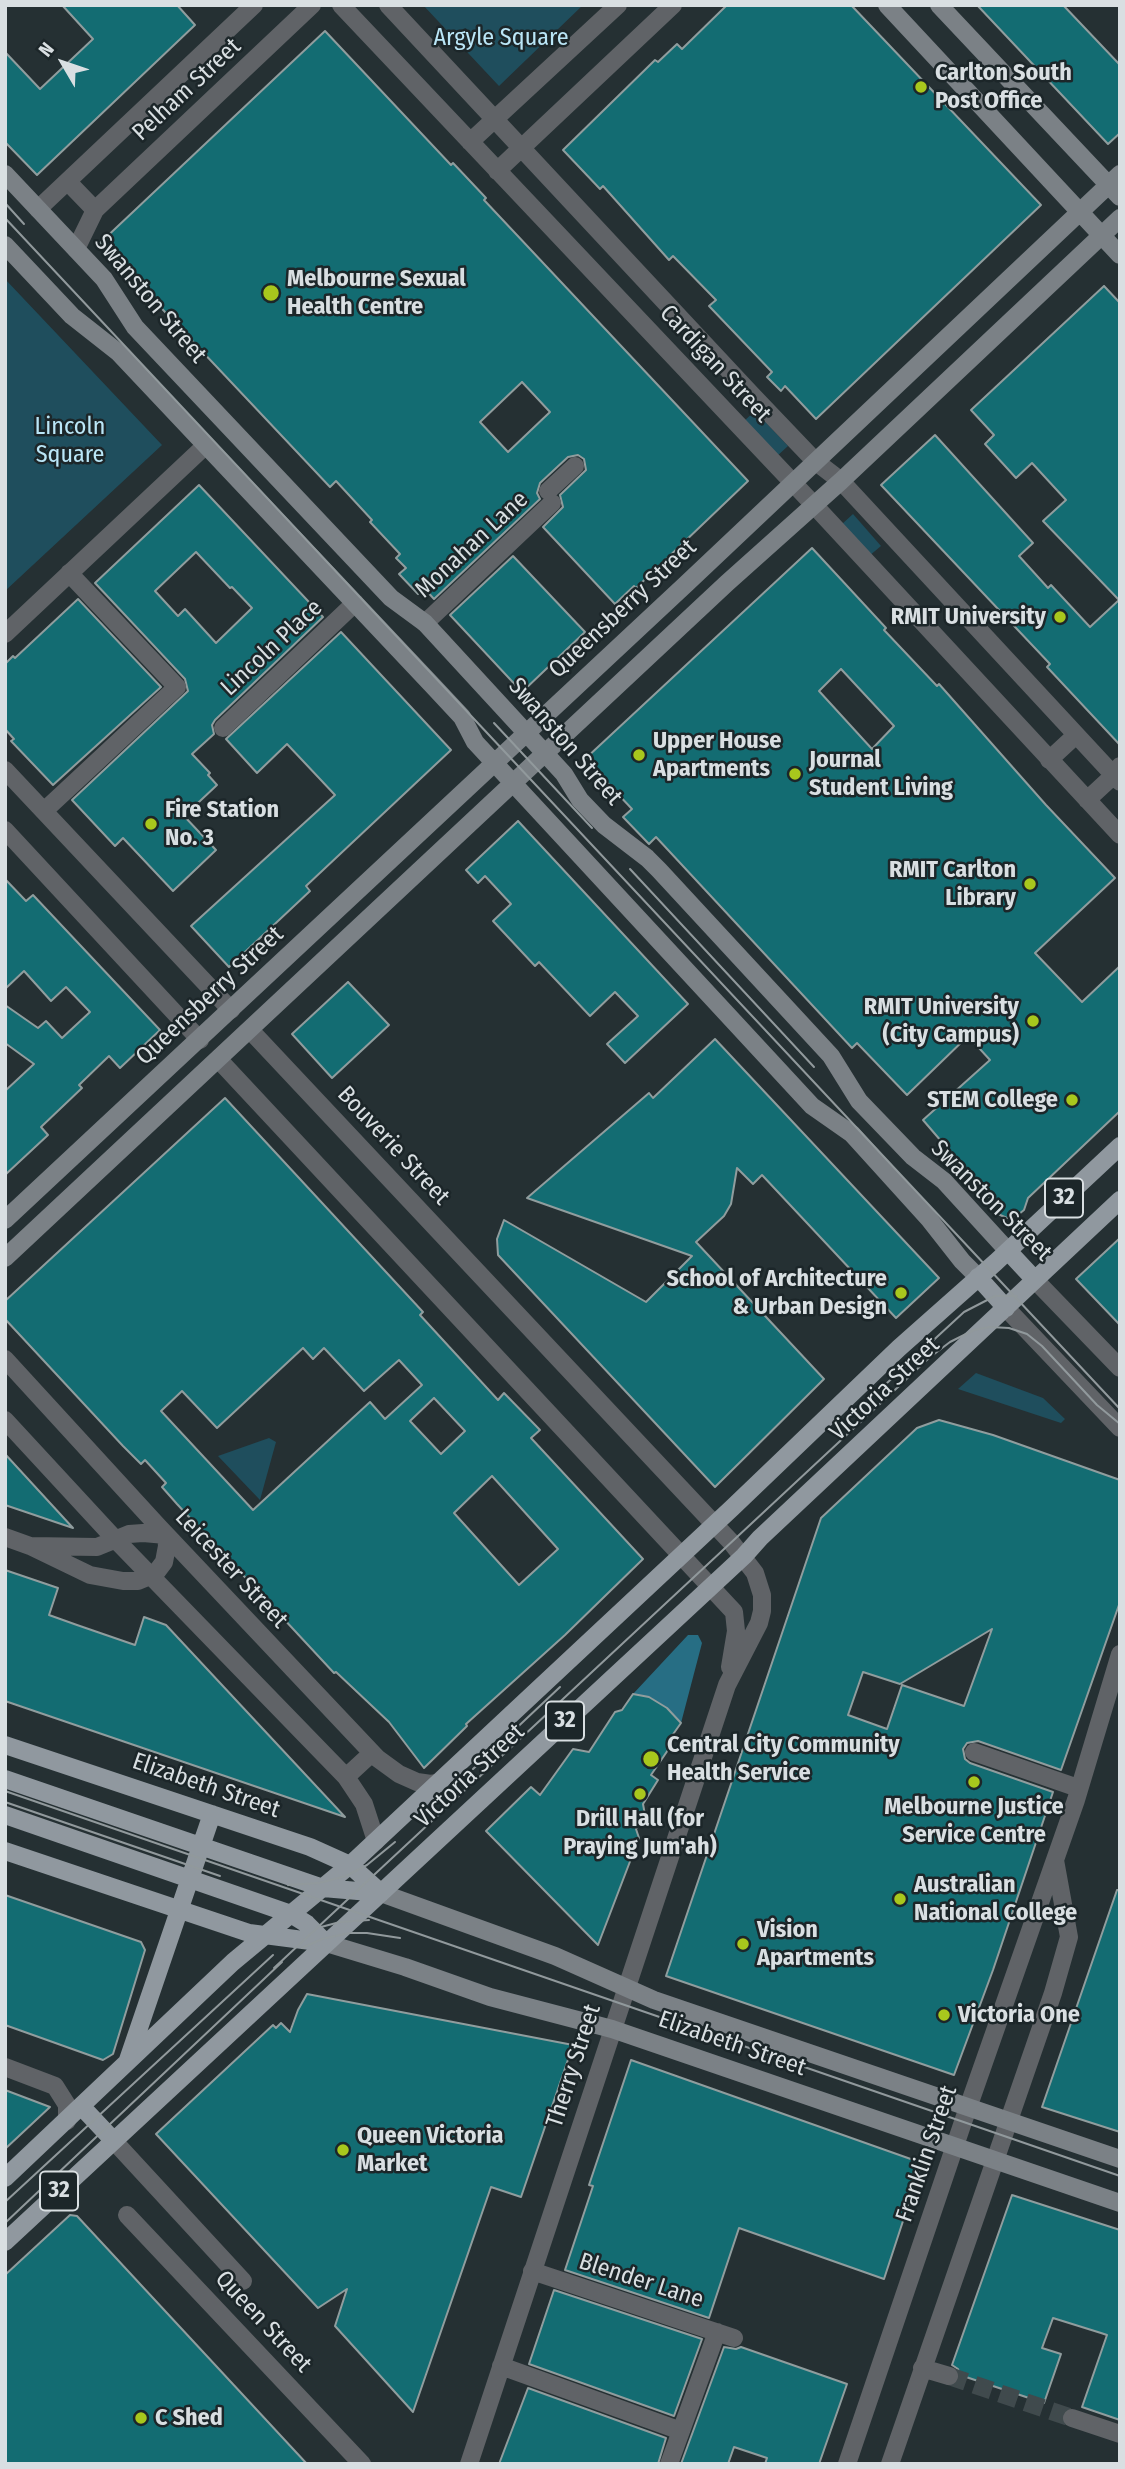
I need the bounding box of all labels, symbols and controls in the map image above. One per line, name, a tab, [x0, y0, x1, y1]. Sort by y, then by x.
park label: Argyle Square	[434, 24, 568, 52]
north arrow	[28, 28, 98, 98]
street label: Pelham Street	[127, 33, 247, 147]
text: N	[34, 38, 59, 61]
place label: Carlton South Post Office	[935, 59, 1072, 115]
marker: Carlton South Post Office	[913, 79, 929, 95]
street label: Swanston Street	[88, 229, 212, 369]
place label: Melbourne Sexual Health Centre	[287, 265, 466, 321]
marker: Melbourne Sexual Health Centre	[261, 283, 281, 303]
street label: Cardigan Street	[653, 299, 777, 429]
park label: Lincoln Square	[35, 413, 105, 469]
street label: Monahan Lane	[410, 486, 534, 604]
street label: Queensberry Street	[543, 533, 703, 685]
street label: Lincoln Place	[215, 594, 329, 702]
place label: RMIT University	[891, 603, 1046, 631]
marker: RMIT University	[1052, 609, 1068, 625]
street label: Swanston Street	[502, 672, 628, 812]
place label: Upper House Apartments	[653, 727, 781, 783]
place label: Journal Student Living	[809, 746, 953, 802]
marker: Upper House Apartments	[631, 747, 647, 763]
marker: Journal Student Living	[787, 766, 803, 782]
place label: Fire Station No. 3	[165, 796, 279, 852]
marker: Fire Station No. 3	[143, 816, 159, 832]
place label: RMIT Carlton Library	[889, 856, 1016, 912]
marker: RMIT Carlton Library	[1022, 876, 1038, 892]
street label: Queensberry Street	[130, 920, 290, 1072]
place label: RMIT University (City Campus)	[864, 993, 1019, 1049]
marker: RMIT University (City Campus)	[1025, 1013, 1041, 1029]
street label: Bouverie Street	[331, 1081, 455, 1211]
place label: STEM College	[927, 1086, 1058, 1114]
marker: STEM College	[1064, 1092, 1080, 1108]
street label: Swanston Street	[924, 1134, 1058, 1268]
road number: 32	[1045, 1178, 1083, 1218]
place label: School of Architecture & Urban Design	[666, 1265, 887, 1321]
marker: School of Architecture & Urban Design	[893, 1285, 909, 1301]
street label: Victoria Street	[824, 1331, 946, 1447]
street label: Leicester Street	[169, 1503, 293, 1635]
road number: 32	[546, 1702, 584, 1740]
street label: Victoria Street	[409, 1718, 531, 1834]
place label: Central City Community Health Service	[667, 1731, 900, 1787]
street label: Elizabeth Street	[128, 1747, 284, 1825]
marker: Central City Community Health Service	[641, 1749, 661, 1769]
marker: Melbourne Justice Service Centre	[966, 1774, 982, 1790]
marker: Drill Hall (for Praying Jum'ah)	[632, 1786, 648, 1802]
place label: Melbourne Justice Service Centre	[884, 1793, 1064, 1849]
place label: Drill Hall (for Praying Jum'ah)	[563, 1805, 717, 1861]
place label: Australian National College	[914, 1871, 1077, 1927]
marker: Australian National College	[892, 1891, 908, 1907]
place label: Vision Apartments	[757, 1916, 874, 1972]
marker: Vision Apartments	[735, 1936, 751, 1952]
street label: Therry Street	[541, 2001, 607, 2131]
place label: Victoria One	[958, 2001, 1080, 2029]
street label: Elizabeth Street	[654, 2005, 810, 2083]
marker: Victoria One	[936, 2007, 952, 2023]
street label: Franklin Street	[890, 2082, 964, 2226]
place label: Queen Victoria Market	[357, 2122, 504, 2178]
marker: Queen Victoria Market	[335, 2142, 351, 2158]
road number: 32	[40, 2172, 78, 2210]
street label: Blender Lane	[575, 2247, 707, 2315]
street label: Queen Street	[209, 2265, 317, 2379]
place label: C Shed	[155, 2404, 223, 2432]
marker: C Shed	[133, 2410, 149, 2426]

